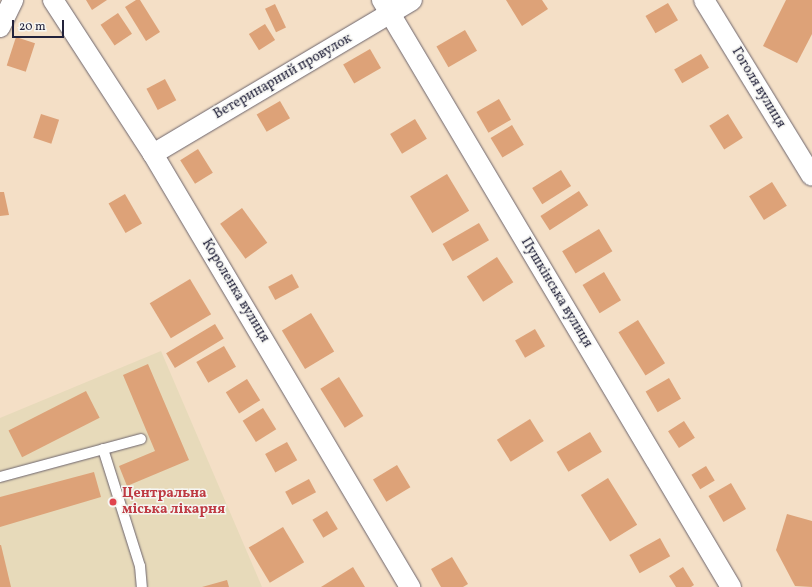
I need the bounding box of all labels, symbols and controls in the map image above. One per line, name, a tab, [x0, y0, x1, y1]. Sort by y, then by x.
scale bar	[14, 12, 66, 38]
text: 20 m	[19, 19, 46, 35]
street label: Ветеринарний провулок	[211, 31, 355, 123]
street label: Гоголя вулиця	[727, 45, 789, 131]
street label: Пушкінська вулиця	[516, 235, 596, 351]
street label: Короленка вулиця	[197, 236, 273, 346]
place label: Центральна міська лікарня	[122, 486, 225, 518]
marker: Центральна міська лікарня	[107, 496, 119, 508]

